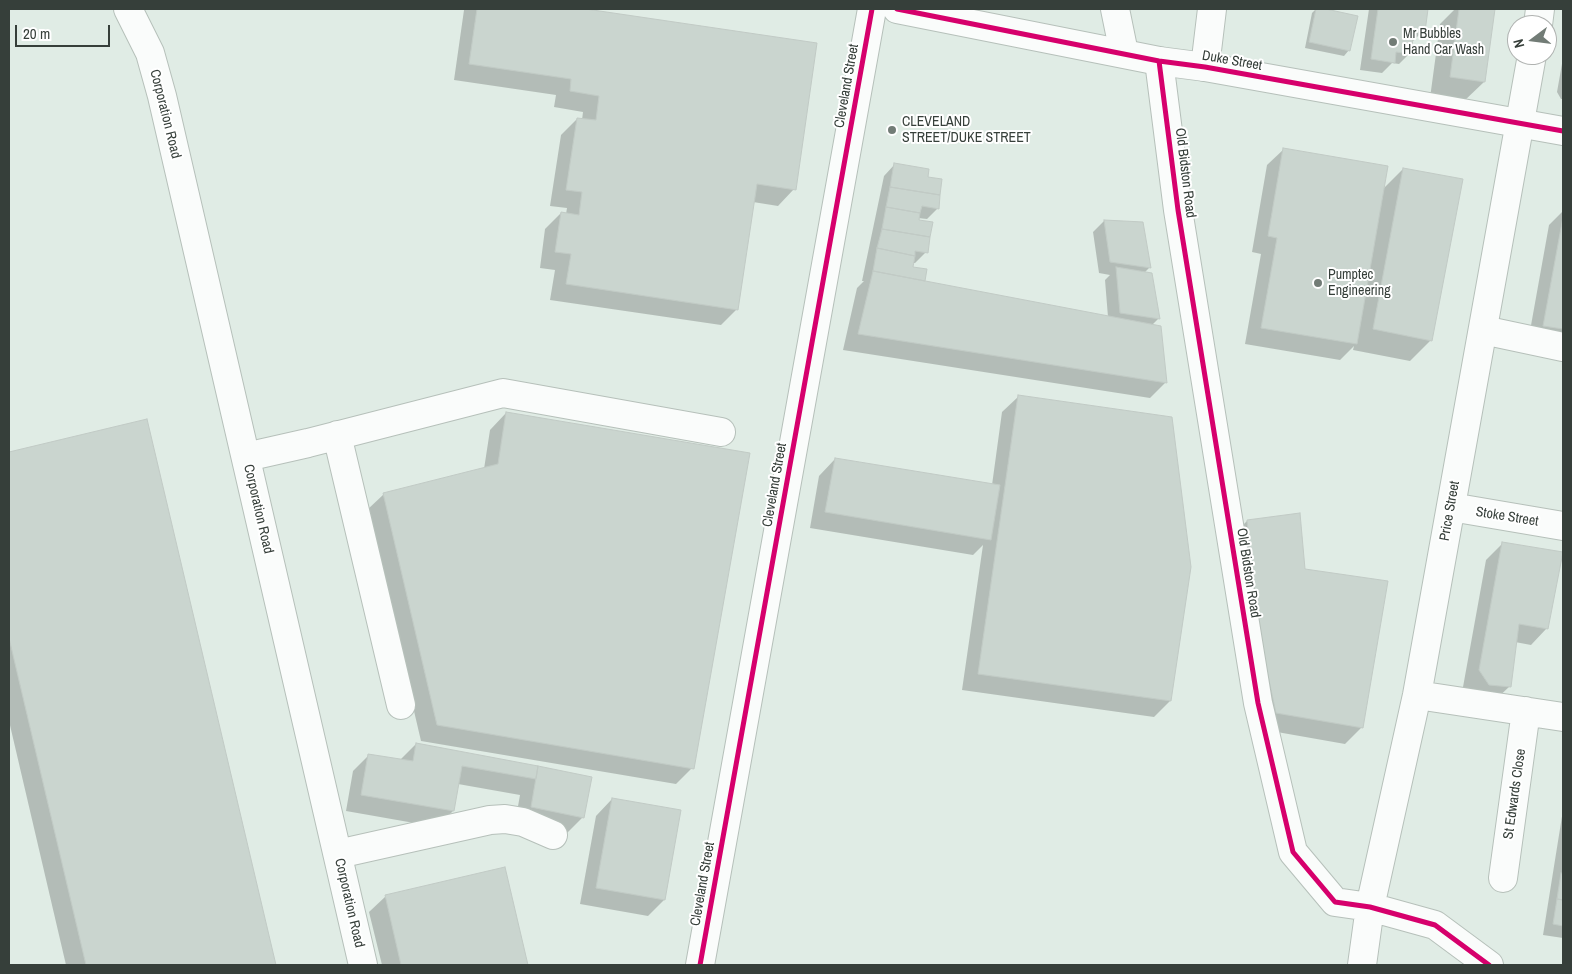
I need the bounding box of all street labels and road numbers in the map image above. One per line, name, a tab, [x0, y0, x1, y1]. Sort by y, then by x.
street label: Cleveland Street	[831, 43, 863, 129]
street label: Duke Street	[1201, 47, 1263, 75]
street label: Corporation Road	[146, 68, 184, 160]
street label: Old Bidston Road	[1171, 127, 1199, 219]
street label: Cleveland Street	[759, 442, 791, 528]
street label: Corporation Road	[240, 463, 276, 555]
street label: Price Street	[1436, 480, 1464, 542]
street label: Stoke Street	[1474, 504, 1540, 530]
street label: Old Bidston Road	[1233, 527, 1263, 619]
street label: St Edwards Close	[1500, 748, 1530, 840]
street label: Cleveland Street	[687, 841, 719, 927]
street label: Corporation Road	[331, 857, 367, 949]

